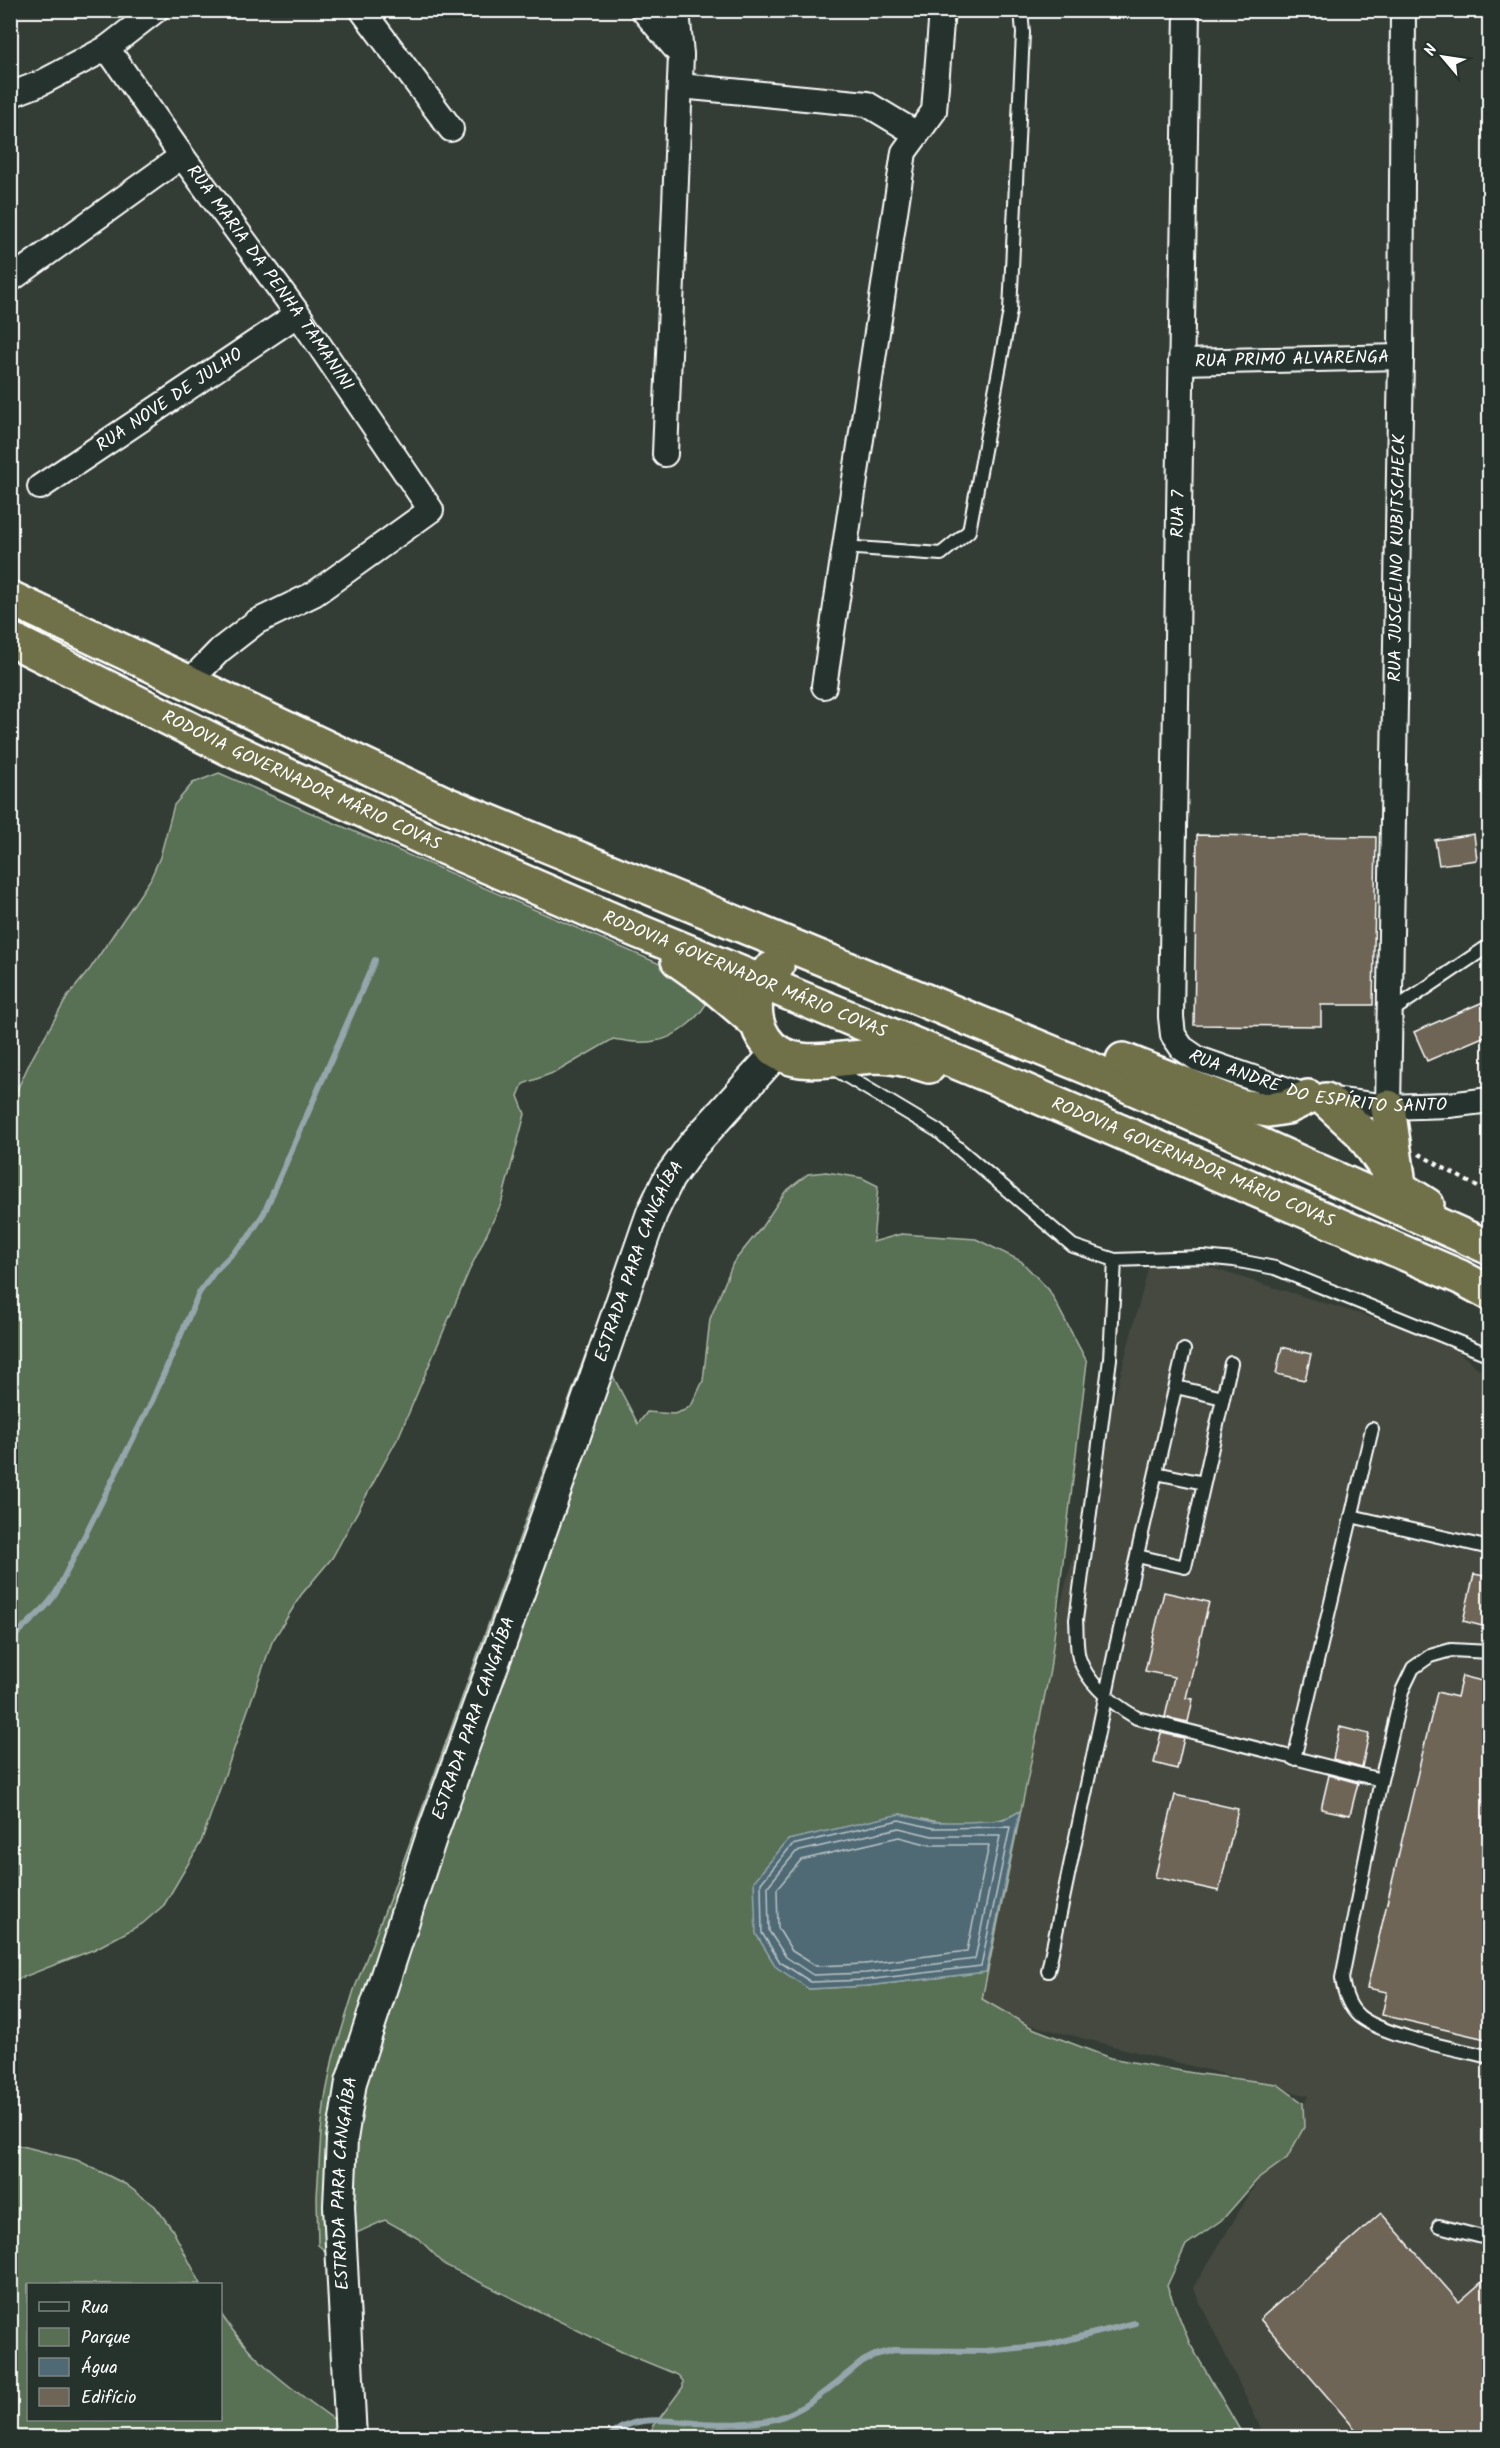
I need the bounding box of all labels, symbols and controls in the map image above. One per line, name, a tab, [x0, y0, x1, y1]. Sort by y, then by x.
north arrow	[1413, 27, 1473, 87]
text: N	[1418, 40, 1445, 61]
street label: RUA MARIA DA PENHA TAMANINI	[179, 159, 361, 397]
street label: RUA NOVE DE JULHO	[90, 340, 249, 460]
street label: RUA PRIMO ALVARENGA	[1195, 343, 1389, 376]
street label: RUA JUSCELINO KUBITSCHECK	[1381, 434, 1414, 682]
street label: RUA 7	[1164, 489, 1194, 538]
street label: RODOVIA GOVERNADOR MÁRIO COVAS	[157, 703, 446, 859]
street label: RODOVIA GOVERNADOR MÁRIO COVAS	[598, 903, 892, 1047]
street label: RUA ANDRÉ DO ESPÍRITO SANTO	[1182, 1042, 1448, 1122]
street label: RODOVIA GOVERNADOR MÁRIO COVAS	[1047, 1089, 1339, 1236]
street label: ESTRADA PARA CANGAÍBA	[587, 1155, 692, 1366]
street label: ESTRADA PARA CANGAÍBA	[424, 1613, 524, 1824]
street label: ESTRADA PARA CANGAÍBA	[324, 2075, 366, 2291]
legend	[27, 2283, 222, 2421]
text: Rua	[81, 2294, 109, 2323]
text: Parque	[81, 2324, 130, 2353]
text: Água	[81, 2354, 118, 2383]
text: Edifício	[81, 2384, 136, 2413]

